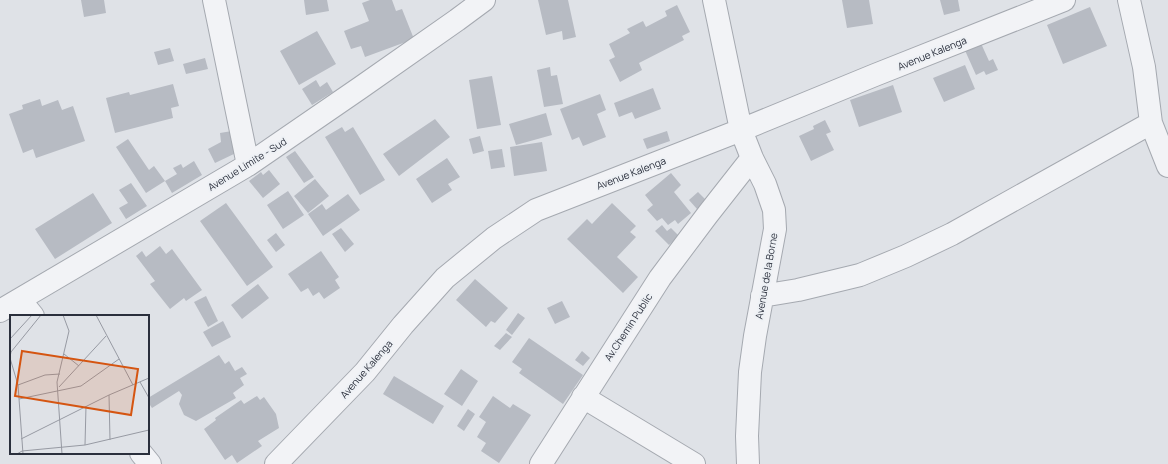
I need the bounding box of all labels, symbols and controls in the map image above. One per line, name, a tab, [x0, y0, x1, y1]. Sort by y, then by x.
street label: Avenue Kalenga	[895, 33, 969, 73]
street label: Avenue Limite - Sud	[205, 134, 289, 194]
street label: Avenue Kalenga	[594, 153, 668, 193]
street label: Avenue de la Borne	[752, 232, 780, 320]
street label: Av.Chemin Public	[601, 290, 655, 364]
inset map	[10, 315, 149, 454]
street label: Avenue Kalenga	[337, 337, 395, 401]

